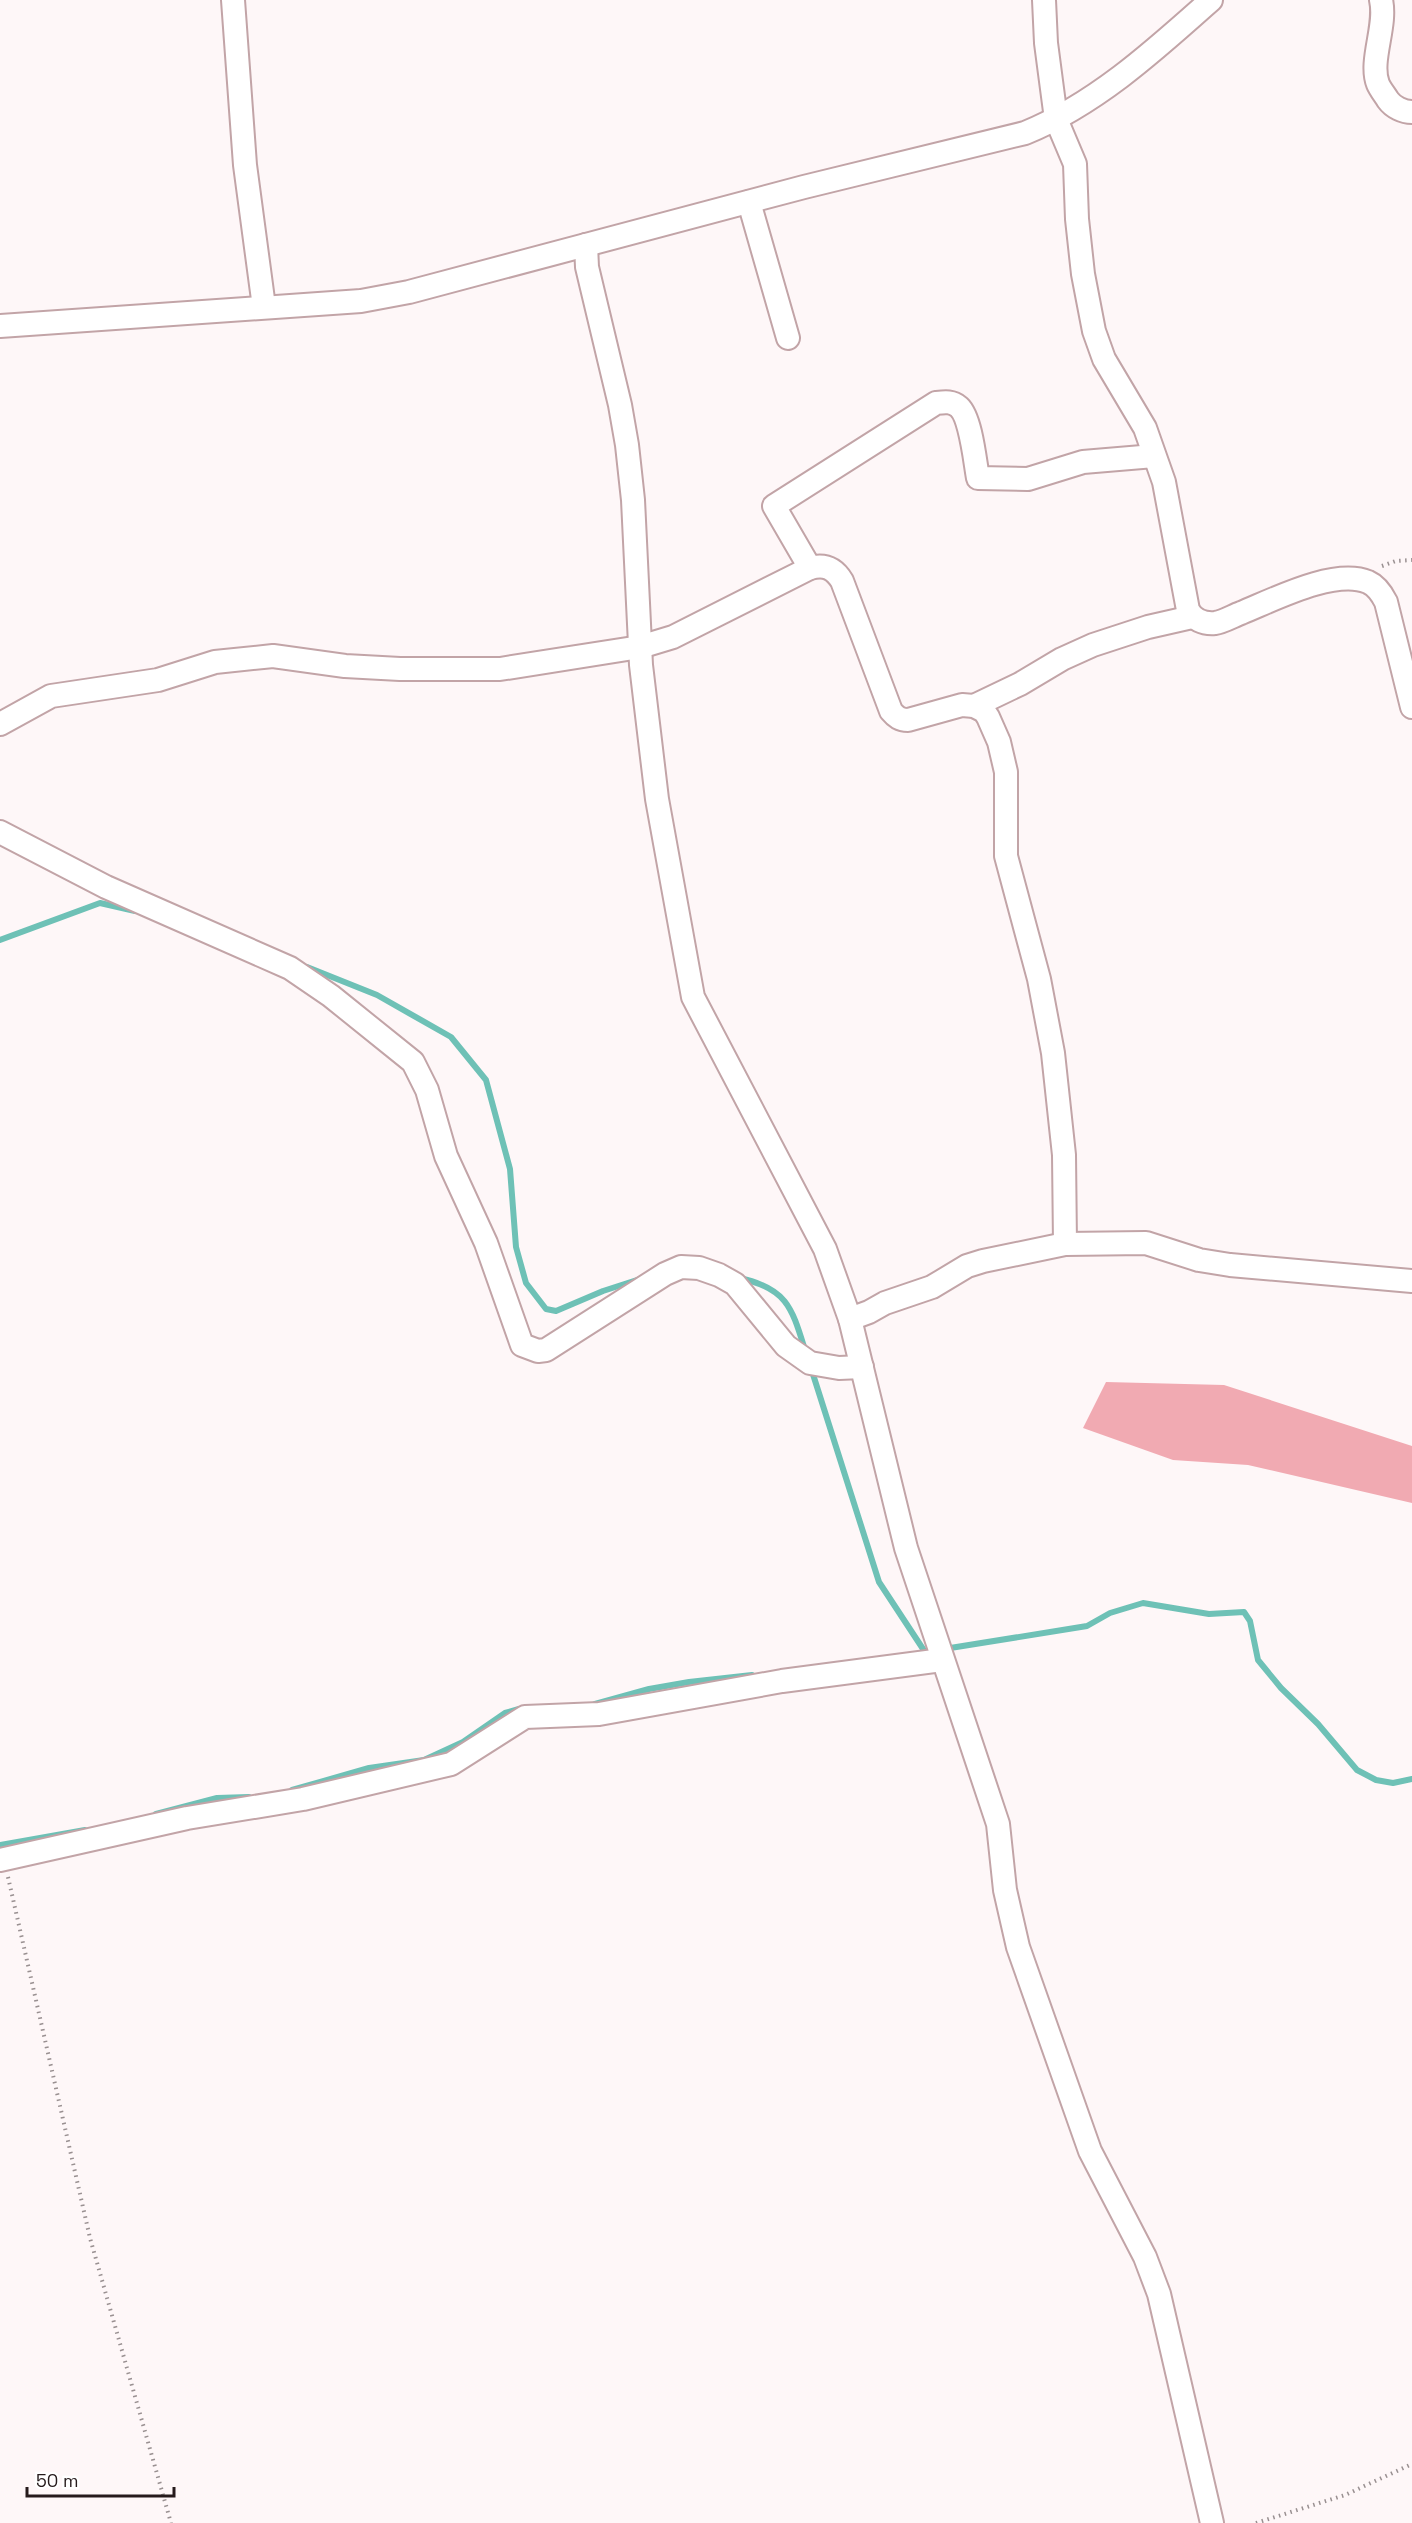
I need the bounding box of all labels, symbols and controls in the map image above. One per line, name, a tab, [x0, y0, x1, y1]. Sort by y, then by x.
scale bar	[27, 2460, 174, 2498]
text: 50 m	[36, 2469, 78, 2492]

